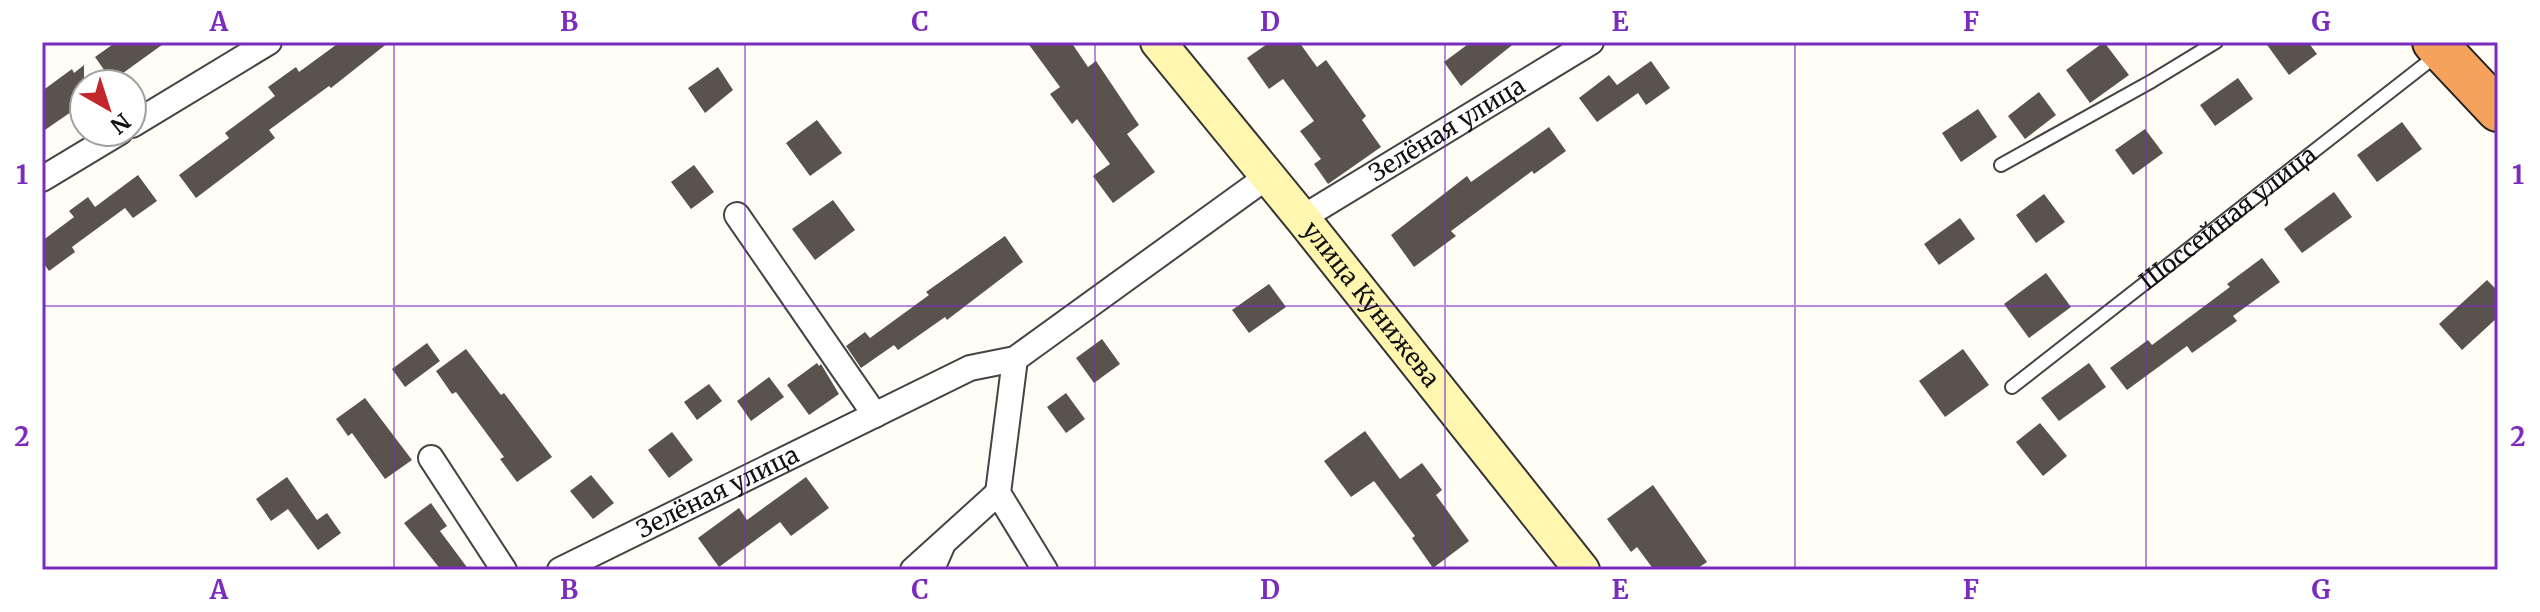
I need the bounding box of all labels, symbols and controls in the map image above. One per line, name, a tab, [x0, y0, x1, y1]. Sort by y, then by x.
text: A	[209, 5, 229, 38]
text: B	[560, 5, 578, 38]
text: C	[911, 5, 929, 38]
text: D	[1260, 5, 1280, 38]
text: E	[1612, 5, 1629, 38]
text: F	[1963, 5, 1979, 38]
text: G	[2312, 5, 2331, 38]
north arrow	[68, 68, 148, 148]
street label: Зелёная улица	[1363, 70, 1531, 188]
text: N	[105, 107, 136, 140]
street label: Шоссейная улица	[2133, 139, 2323, 297]
text: 1	[16, 158, 28, 191]
text: 1	[2512, 158, 2524, 191]
street label: улица Кунижева	[1296, 215, 1447, 393]
text: 2	[14, 420, 30, 453]
text: 2	[2510, 420, 2526, 453]
street label: Зелёная улица	[631, 439, 804, 545]
text: A	[209, 573, 229, 606]
text: B	[560, 573, 578, 606]
text: C	[911, 573, 929, 606]
text: D	[1260, 573, 1280, 606]
text: E	[1612, 573, 1629, 606]
text: F	[1963, 573, 1979, 606]
text: G	[2312, 573, 2331, 606]

